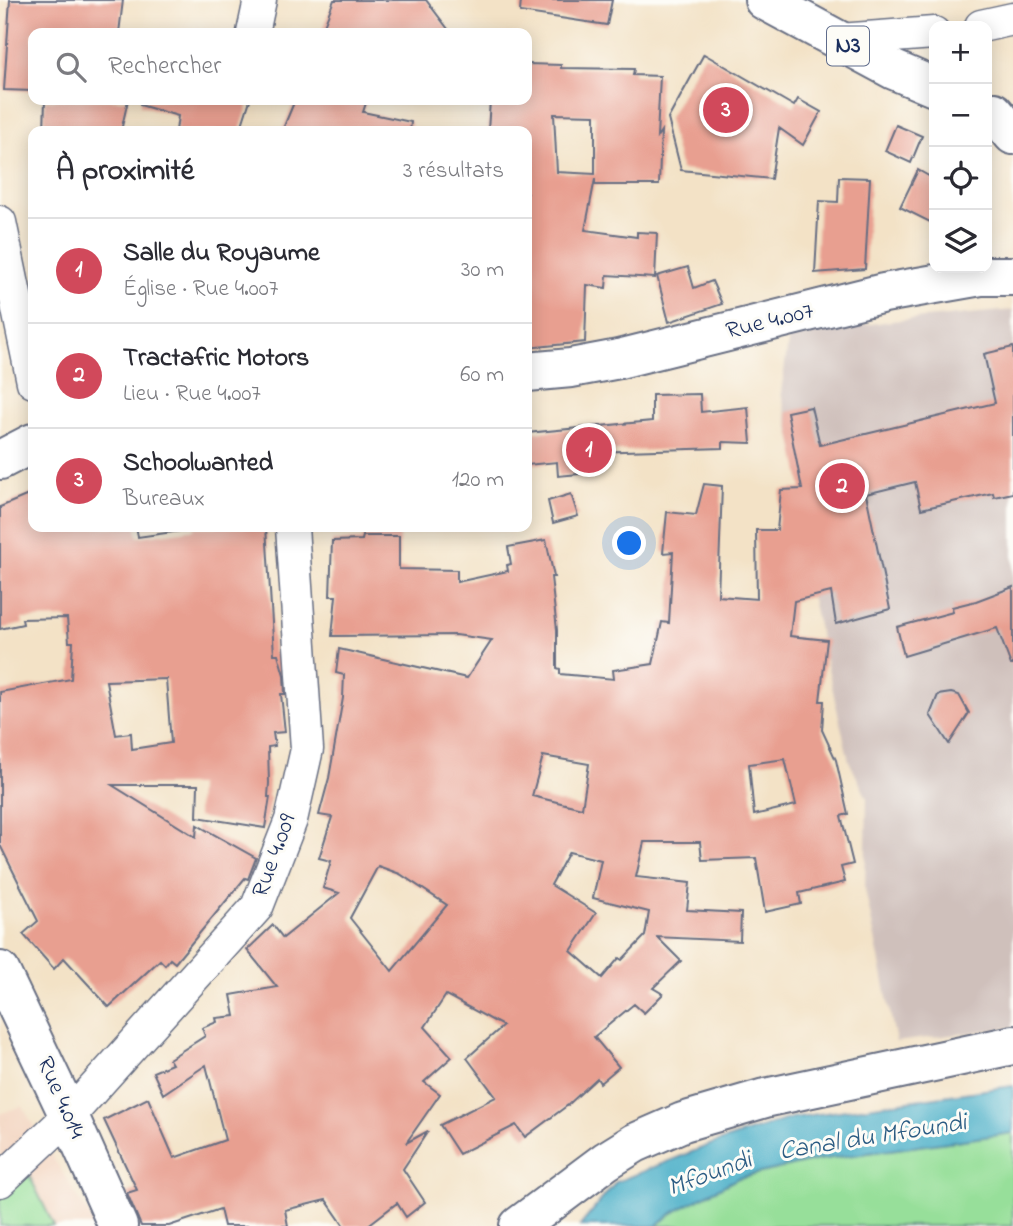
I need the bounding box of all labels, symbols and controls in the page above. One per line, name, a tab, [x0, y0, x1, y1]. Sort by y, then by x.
map controls	[929, 21, 992, 273]
button: +	[929, 21, 992, 84]
road number: N3	[827, 26, 869, 66]
search box	[28, 28, 532, 105]
icon: search	[52, 48, 90, 86]
text: Rechercher	[108, 48, 221, 86]
pin: 3	[703, 84, 749, 136]
button: −	[929, 84, 992, 147]
button: locate	[929, 147, 992, 210]
text: À proximité	[56, 150, 194, 194]
text: 3 résultats	[403, 155, 504, 188]
button: layers	[929, 210, 992, 273]
text: Salle du Royaume	[123, 235, 320, 273]
text: 1	[75, 254, 83, 287]
text: 30 m	[461, 254, 504, 287]
text: Église · Rue 4.007	[123, 273, 278, 306]
street label: Rue 4.007	[723, 294, 818, 350]
text: Tractafric Motors	[123, 340, 309, 378]
text: 2	[73, 359, 85, 392]
text: 60 m	[460, 359, 504, 392]
text: Lieu · Rue 4.007	[123, 378, 261, 411]
pin: 1	[566, 424, 612, 476]
text: Schoolwanted	[123, 445, 273, 483]
pin: 2	[819, 460, 865, 512]
text: 3	[74, 464, 84, 497]
text: 120 m	[452, 464, 504, 497]
text: Bureaux	[123, 483, 205, 516]
your location	[612, 526, 646, 560]
street label: Rue 4.009	[244, 809, 306, 903]
street label: Rue 4.014	[26, 1051, 94, 1145]
water label: Canal du Mfoundi	[777, 1104, 971, 1172]
water label: Mfoundi	[663, 1142, 759, 1208]

